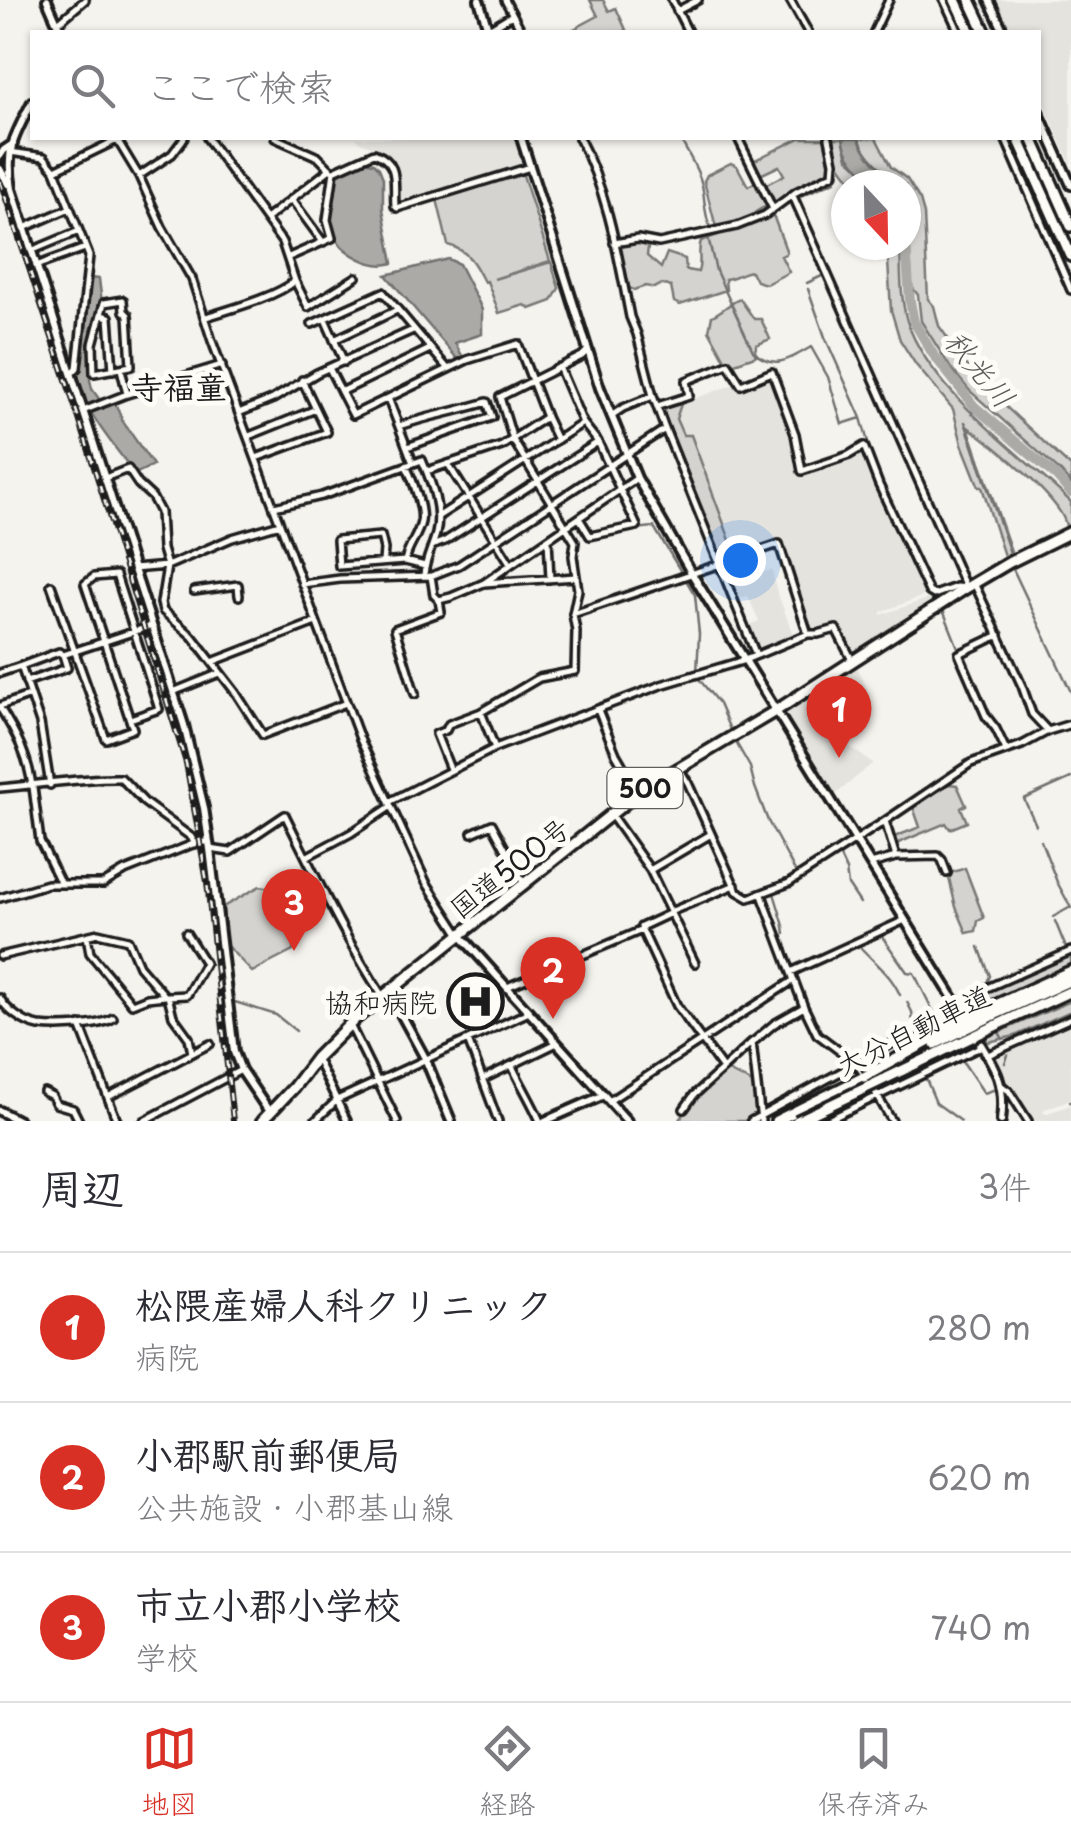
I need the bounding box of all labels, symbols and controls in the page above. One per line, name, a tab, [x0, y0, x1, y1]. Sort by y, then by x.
search box	[30, 30, 1041, 140]
text: ここで検索	[145, 57, 335, 114]
icon: search	[65, 58, 120, 113]
north arrow	[831, 170, 921, 260]
water label: 秋光川	[935, 319, 1027, 417]
district label: 寺福童	[131, 362, 227, 410]
your location	[715, 535, 766, 586]
pin: 1	[806, 676, 872, 758]
road number: 500	[608, 768, 682, 808]
street label: 国道500号	[439, 806, 579, 928]
pin: 3	[262, 868, 326, 951]
pin: 2	[520, 936, 586, 1019]
hospital icon: 協和病院	[446, 971, 506, 1031]
street label: 大分自動車道	[828, 973, 998, 1085]
place label: 協和病院	[325, 980, 437, 1023]
text: 周辺	[40, 1155, 124, 1218]
text: 3件	[978, 1162, 1031, 1210]
text: 松隈産婦人科クリニック	[135, 1275, 553, 1332]
text: 1	[65, 1303, 80, 1351]
text: 280 m	[927, 1303, 1031, 1351]
text: 病院	[135, 1332, 199, 1380]
text: 小郡駅前郵便局	[135, 1425, 401, 1482]
text: 2	[61, 1453, 84, 1501]
text: 620 m	[928, 1453, 1031, 1501]
text: 公共施設 · 小郡基山線	[135, 1482, 453, 1530]
text: 市立小郡小学校	[135, 1575, 401, 1632]
text: 3	[62, 1603, 83, 1651]
text: 740 m	[930, 1603, 1031, 1651]
text: 学校	[135, 1632, 199, 1680]
tab: 地図	[141, 1721, 197, 1824]
tab: 経路	[479, 1721, 536, 1824]
tab: 保存済み	[818, 1721, 930, 1824]

